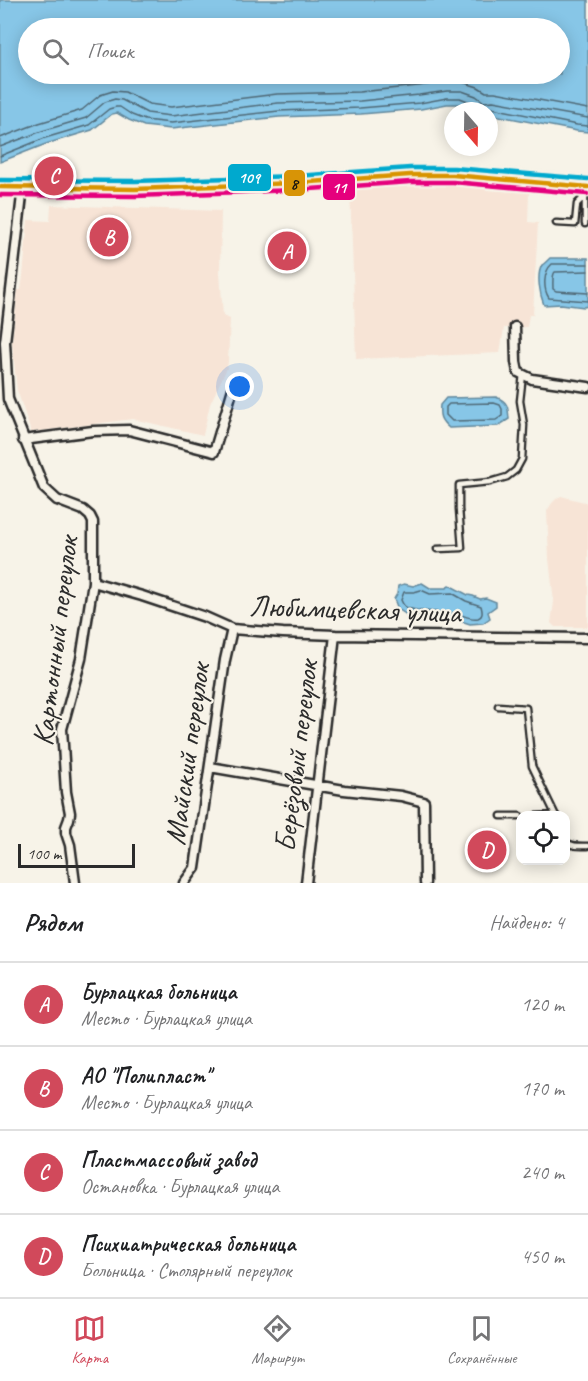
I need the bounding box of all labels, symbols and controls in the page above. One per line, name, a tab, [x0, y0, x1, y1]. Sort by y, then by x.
search box	[18, 18, 570, 84]
icon: search	[39, 35, 72, 68]
text: Поиск	[87, 37, 133, 65]
north arrow	[444, 102, 498, 156]
pin: C	[34, 154, 74, 198]
line badge: 109	[227, 163, 272, 192]
text: 109	[238, 168, 262, 188]
line badge: 8	[283, 169, 306, 197]
line badge: 11	[322, 173, 356, 201]
text: 8	[290, 174, 299, 194]
text: 11	[332, 178, 348, 198]
pin: B	[90, 214, 128, 260]
pin: A	[268, 228, 306, 274]
your location	[225, 372, 254, 401]
street label: Картонный переулок	[23, 531, 87, 748]
street label: Любимцевская улица	[249, 586, 463, 632]
street label: Берёзовый переулок	[265, 655, 327, 854]
street label: Майский переулок	[155, 658, 219, 847]
map controls	[516, 811, 570, 865]
button: locate	[516, 811, 570, 865]
pin: D	[468, 828, 506, 872]
scale bar	[18, 841, 135, 868]
text: 100 m	[27, 844, 61, 864]
text: Рядом	[24, 906, 82, 939]
text: Найдено: 4	[489, 910, 564, 935]
text: Бурлацкая больница	[81, 978, 236, 1006]
text: A	[38, 992, 49, 1017]
text: 120 m	[521, 992, 564, 1017]
text: Место · Бурлацкая улица	[81, 1006, 252, 1031]
text: АО "Полипласт"	[81, 1062, 210, 1090]
text: B	[38, 1076, 49, 1101]
text: 170 m	[521, 1076, 564, 1101]
text: Место · Бурлацкая улица	[81, 1090, 252, 1115]
text: Пластмассовый завод	[81, 1146, 256, 1174]
text: C	[39, 1160, 48, 1185]
text: 240 m	[521, 1160, 564, 1185]
text: Остановка · Бурлацкая улица	[81, 1174, 279, 1199]
text: Психиатрическая больница	[81, 1230, 295, 1258]
text: D	[38, 1244, 49, 1269]
text: 450 m	[521, 1244, 564, 1269]
text: Больница · Столярный переулок	[81, 1258, 291, 1283]
tab: Карта	[72, 1312, 108, 1368]
tab: Маршрут	[251, 1312, 304, 1368]
tab: Сохранённые	[447, 1312, 516, 1368]

